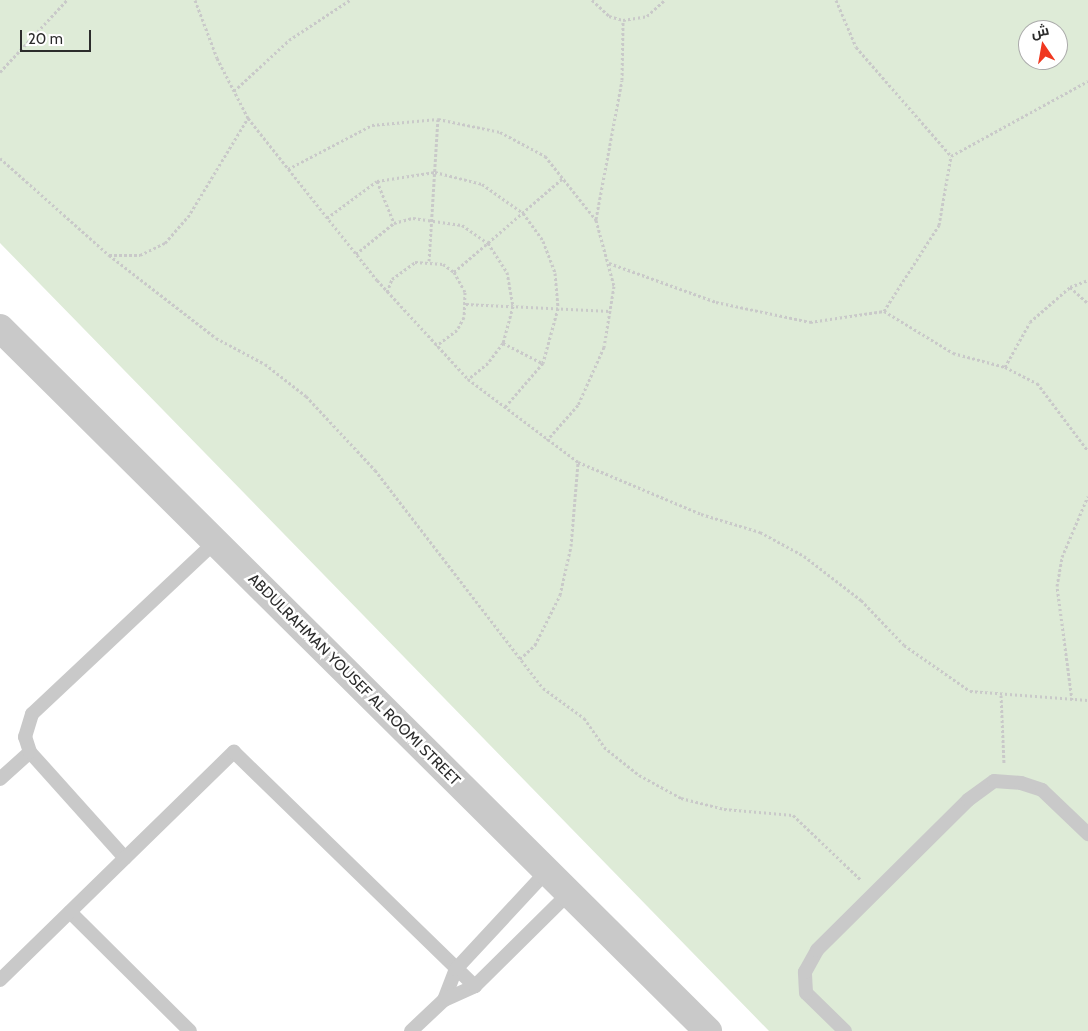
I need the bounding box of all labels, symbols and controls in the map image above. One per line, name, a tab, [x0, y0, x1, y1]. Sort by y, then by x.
scale bar	[22, 20, 94, 52]
north arrow	[1018, 20, 1068, 70]
text: ش	[1029, 21, 1051, 42]
text: 20 m	[28, 30, 63, 48]
street label: ABDULRAHMAN YOUSEF AL ROOMI STREET	[244, 570, 464, 790]

